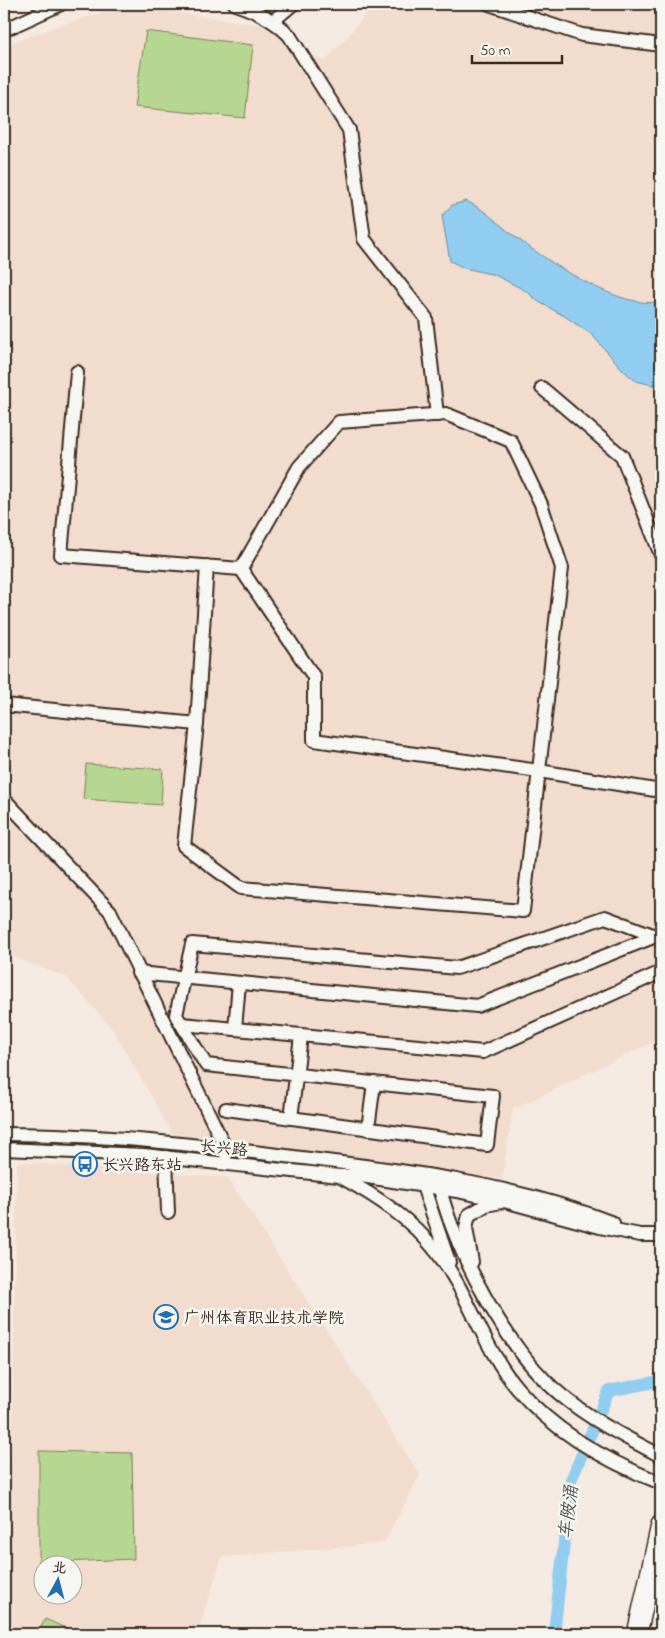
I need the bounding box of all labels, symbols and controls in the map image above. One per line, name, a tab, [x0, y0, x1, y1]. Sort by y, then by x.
scale bar	[472, 32, 562, 64]
text: 50 m	[480, 40, 511, 62]
street label: 长兴路	[199, 1135, 249, 1163]
bus stop icon: 长兴路东站	[72, 1151, 98, 1177]
place label: 长兴路东站	[102, 1154, 182, 1178]
school or university icon: 广州体育职业技术学院	[153, 1304, 179, 1330]
place label: 广州体育职业技术学院	[184, 1307, 344, 1331]
water label: 车陂涌	[554, 1483, 586, 1541]
north arrow	[32, 1556, 82, 1606]
text: 北	[51, 1557, 68, 1580]

